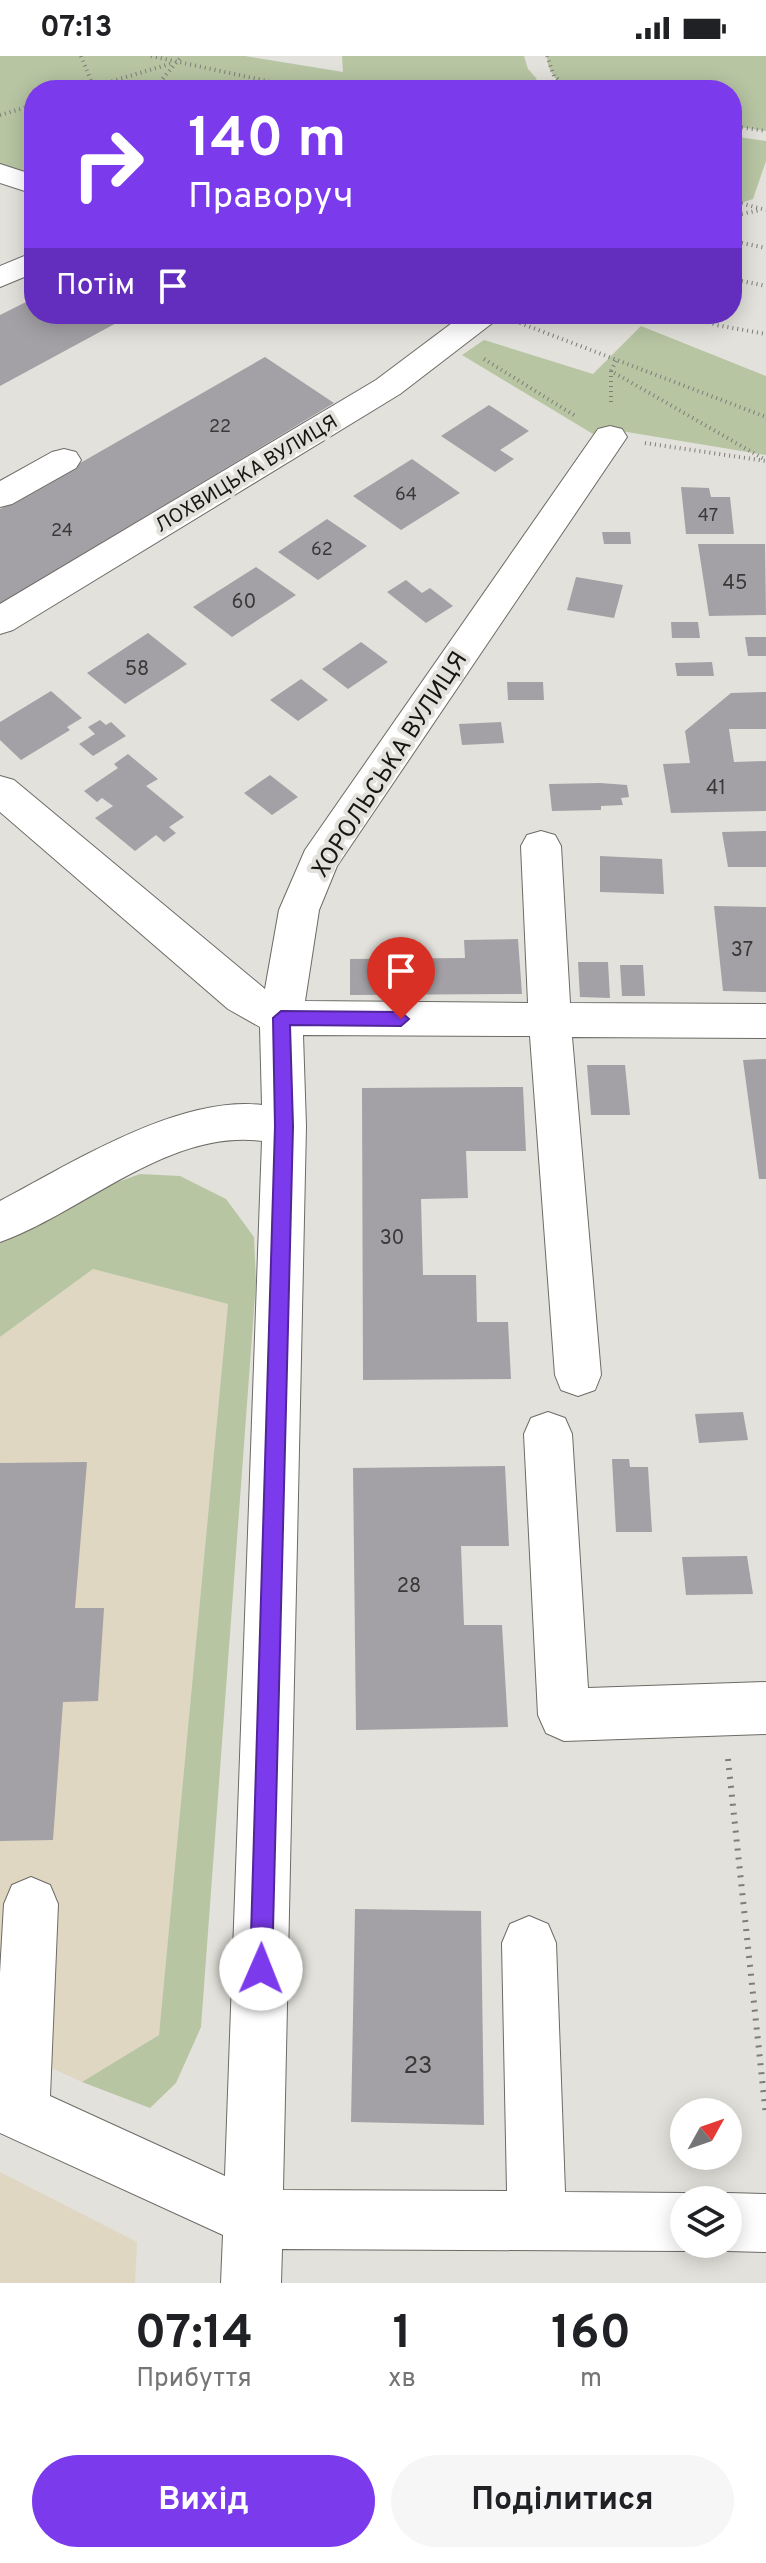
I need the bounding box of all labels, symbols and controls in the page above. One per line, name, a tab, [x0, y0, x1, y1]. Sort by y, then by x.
text: 07:13	[40, 10, 113, 47]
text: 140 m	[188, 106, 346, 176]
icon: right	[56, 112, 160, 216]
text: Праворуч	[188, 175, 353, 221]
icon: arrive	[151, 264, 195, 308]
text: Потім	[56, 268, 135, 305]
street label: ЛОХВИЦЬКА ВУЛИЦЯ	[151, 410, 343, 540]
house number: 22	[209, 416, 231, 439]
house number: 64	[395, 484, 417, 507]
house number: 47	[698, 505, 718, 528]
house number: 24	[51, 520, 73, 543]
house number: 62	[311, 539, 333, 562]
house number: 45	[723, 571, 747, 597]
house number: 60	[232, 590, 256, 616]
street label: ХОРОЛЬСЬКА ВУЛИЦЯ	[306, 646, 475, 884]
house number: 58	[125, 657, 149, 683]
house number: 41	[706, 776, 726, 802]
pin	[367, 937, 435, 1019]
house number: 37	[731, 938, 753, 964]
icon: arrive	[379, 949, 423, 993]
house number: 30	[380, 1226, 404, 1252]
house number: 28	[397, 1574, 421, 1600]
position arrow	[219, 1927, 303, 2011]
house number: 23	[403, 2052, 433, 2082]
north arrow	[670, 2098, 742, 2170]
map controls	[670, 2098, 742, 2258]
button: layers	[670, 2186, 742, 2258]
text: 07:14	[135, 2305, 253, 2365]
text: 1	[392, 2305, 412, 2365]
text: 160	[551, 2305, 631, 2365]
text: Прибуття	[136, 2363, 252, 2396]
text: хв	[388, 2363, 416, 2396]
text: m	[580, 2363, 602, 2396]
button: Вихід	[32, 2455, 375, 2547]
button: Поділитися	[391, 2455, 734, 2547]

